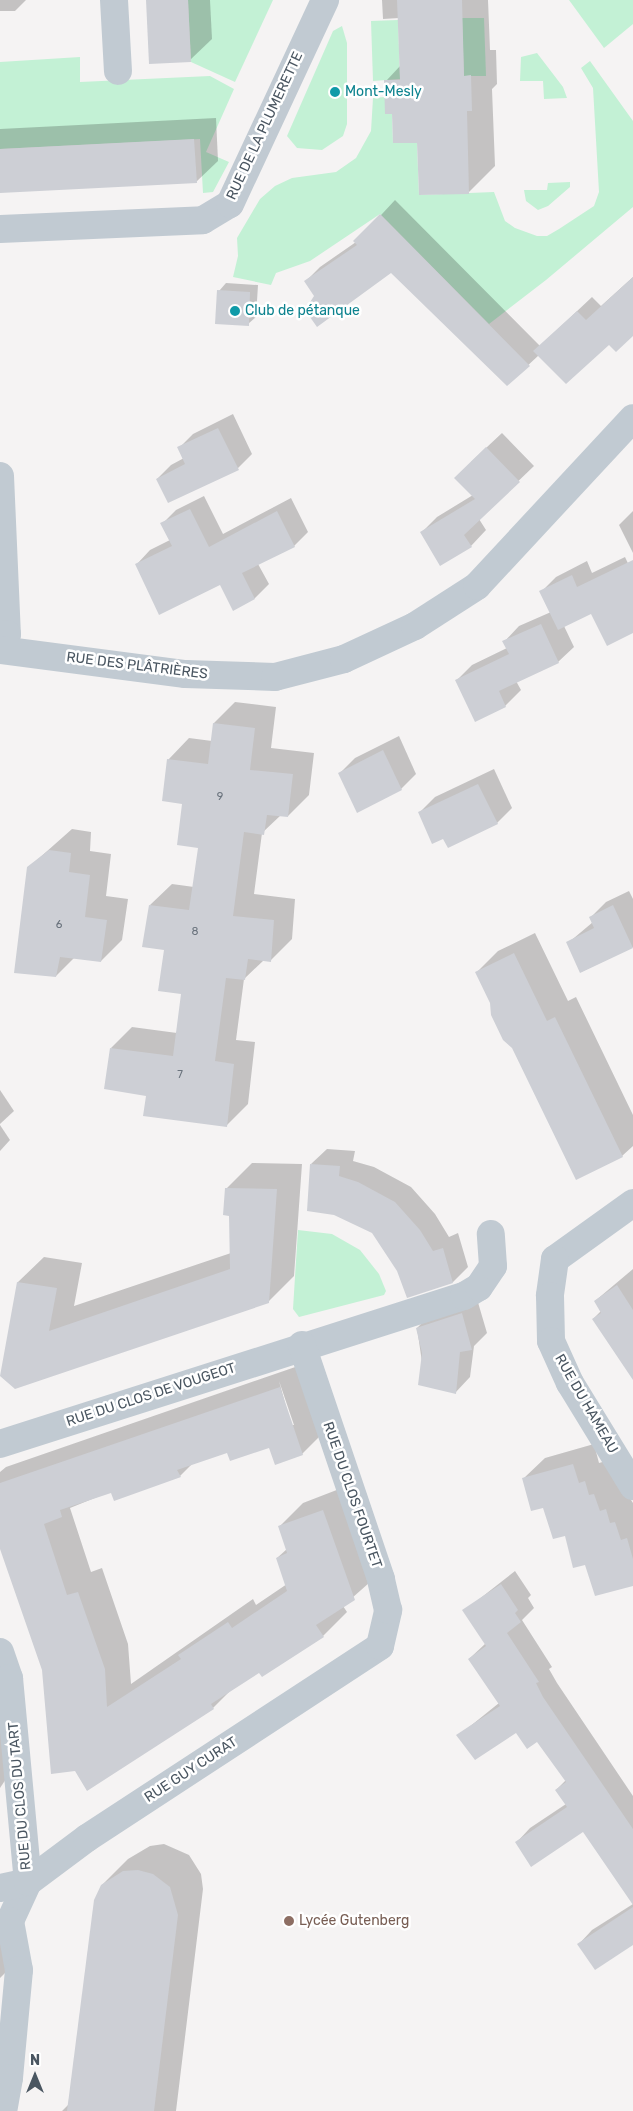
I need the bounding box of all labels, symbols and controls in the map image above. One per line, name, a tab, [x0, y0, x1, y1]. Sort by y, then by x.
street label: RUE DE LA PLUMERETTE	[223, 49, 307, 203]
place label: Mont-Mesly	[345, 84, 422, 100]
marker: Mont-Mesly	[329, 86, 341, 98]
place label: Club de pétanque	[245, 303, 360, 319]
marker: Club de pétanque	[229, 305, 241, 317]
street label: RUE DES PLÂTRIÈRES	[65, 649, 209, 683]
house number: 9	[217, 790, 223, 804]
house number: 6	[56, 918, 62, 932]
house number: 8	[192, 925, 198, 939]
house number: 7	[177, 1068, 183, 1082]
street label: RUE DU HAMEAU	[551, 1351, 621, 1457]
street label: RUE DU CLOS DE VOUGEOT	[64, 1360, 238, 1430]
street label: RUE DU CLOS FOURTET	[319, 1420, 385, 1570]
street label: RUE DU CLOS DU TART	[5, 1721, 35, 1871]
street label: RUE GUY CURAT	[141, 1734, 241, 1806]
place label: Lycée Gutenberg	[299, 1913, 409, 1929]
marker: Lycée Gutenberg	[283, 1915, 295, 1927]
north arrow	[10, 2051, 60, 2101]
text: N	[30, 2052, 40, 2069]

